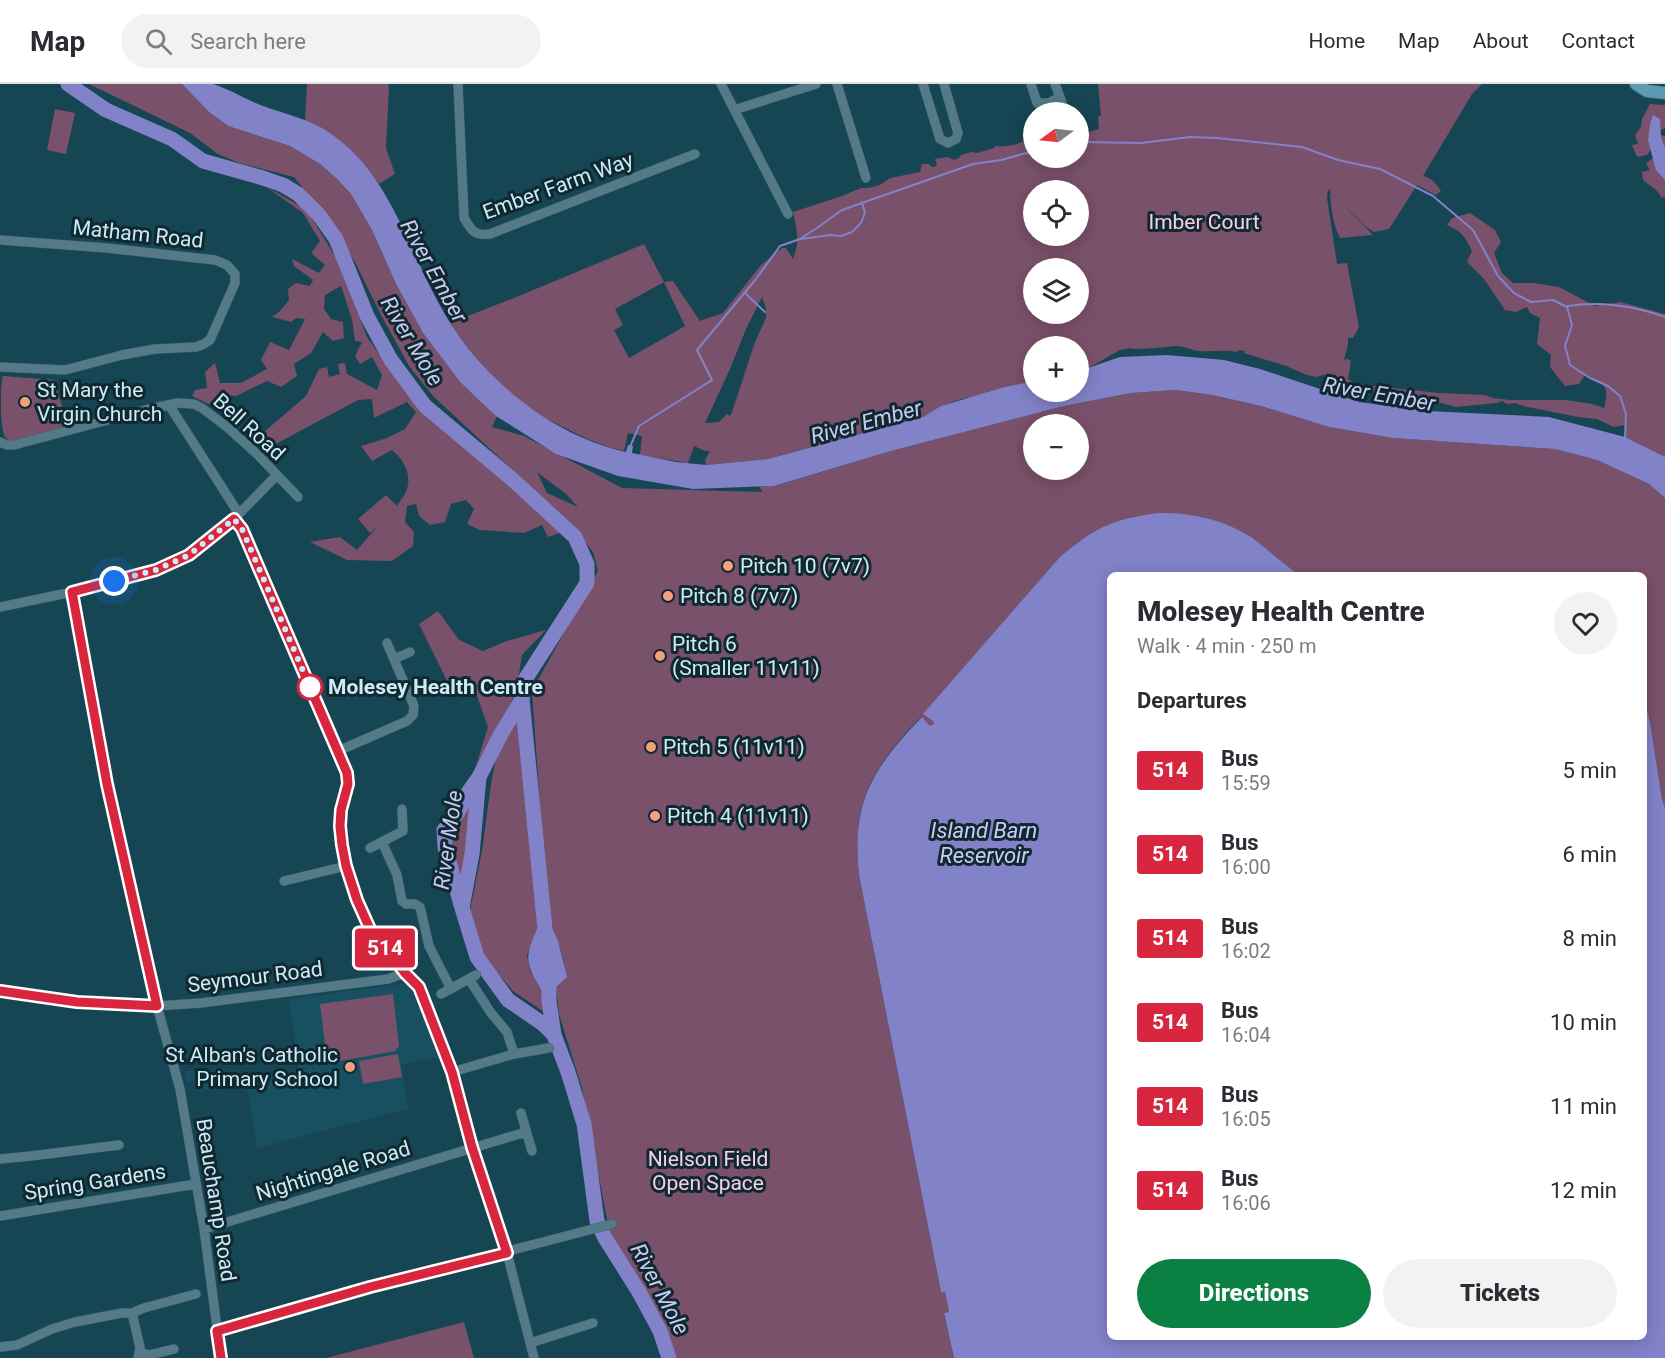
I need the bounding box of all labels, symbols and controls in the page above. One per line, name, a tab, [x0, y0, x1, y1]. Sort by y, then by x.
search box	[121, 14, 541, 68]
text: Map	[30, 25, 85, 58]
icon: search	[142, 25, 175, 58]
text: Search here	[190, 29, 306, 54]
text: Home	[1309, 29, 1365, 53]
text: Map	[1398, 29, 1440, 53]
text: About	[1473, 29, 1529, 53]
text: Contact	[1562, 29, 1635, 53]
north arrow	[1023, 102, 1089, 168]
map controls	[1023, 102, 1089, 480]
street label: Ember Farm Way	[479, 148, 637, 224]
button: locate	[1023, 180, 1089, 246]
park label: Imber Court	[1148, 210, 1260, 234]
street label: Matham Road	[71, 215, 205, 253]
water label: River Ember	[395, 215, 473, 328]
button: layers	[1023, 258, 1089, 324]
water label: River Mole	[376, 292, 448, 390]
button: +	[1023, 336, 1089, 402]
water label: River Ember	[1321, 372, 1438, 416]
place label: St Mary the Virgin Church	[37, 378, 162, 426]
street label: Bell Road	[208, 389, 290, 465]
marker: St Mary the Virgin Church	[18, 395, 32, 409]
water label: River Ember	[808, 395, 925, 449]
button: −	[1023, 414, 1089, 480]
place label: Pitch 10 (7v7)	[740, 554, 870, 578]
marker: Pitch 10 (7v7)	[721, 559, 735, 573]
your location	[99, 566, 129, 596]
place label: Pitch 8 (7v7)	[680, 584, 798, 608]
marker: Pitch 8 (7v7)	[661, 589, 675, 603]
button: heart	[1554, 592, 1617, 655]
text: Molesey Health Centre	[1137, 595, 1425, 628]
place label: Pitch 6 (Smaller 11v11)	[672, 632, 820, 680]
text: Walk · 4 min · 250 m	[1137, 634, 1316, 658]
marker: Pitch 6 (Smaller 11v11)	[653, 649, 667, 663]
marker: Molesey Health Centre	[297, 674, 323, 700]
place label: Molesey Health Centre	[328, 675, 543, 699]
text: Departures	[1137, 688, 1247, 713]
place label: Pitch 5 (11v11)	[663, 735, 805, 759]
marker: Pitch 5 (11v11)	[644, 740, 658, 754]
text: Bus	[1221, 746, 1259, 771]
text: 514	[1152, 758, 1188, 782]
text: 5 min	[1562, 758, 1617, 783]
text: 15:59	[1221, 771, 1271, 795]
water label: River Mole	[429, 789, 467, 891]
place label: Pitch 4 (11v11)	[667, 804, 809, 828]
marker: Pitch 4 (11v11)	[648, 809, 662, 823]
water label: Island Barn Reservoir	[931, 818, 1037, 868]
text: Bus	[1221, 830, 1259, 855]
text: 514	[1152, 842, 1188, 866]
text: 6 min	[1562, 842, 1617, 867]
text: 16:00	[1221, 855, 1271, 879]
text: Bus	[1221, 914, 1259, 939]
text: 514	[1152, 926, 1188, 950]
text: 8 min	[1562, 926, 1617, 951]
line badge: 514	[350, 928, 420, 968]
text: 514	[367, 936, 403, 960]
text: 16:02	[1221, 939, 1271, 963]
street label: Seymour Road	[186, 957, 324, 997]
text: Bus	[1221, 998, 1259, 1023]
text: 514	[1152, 1010, 1188, 1034]
text: 10 min	[1550, 1010, 1617, 1035]
text: 16:04	[1221, 1023, 1271, 1047]
place label: St Alban's Catholic Primary School	[165, 1043, 338, 1091]
marker: St Alban's Catholic Primary School	[343, 1060, 357, 1074]
text: Bus	[1221, 1082, 1259, 1107]
text: 514	[1152, 1094, 1188, 1118]
text: 11 min	[1550, 1094, 1617, 1119]
text: 16:05	[1221, 1107, 1271, 1131]
street label: Beauchamp Road	[191, 1117, 241, 1283]
street label: Nightingale Road	[253, 1136, 413, 1206]
park label: Nielson Field Open Space	[648, 1147, 768, 1195]
street label: Spring Gardens	[22, 1159, 168, 1205]
text: Bus	[1221, 1166, 1259, 1191]
text: 514	[1152, 1178, 1188, 1202]
text: 12 min	[1550, 1178, 1617, 1203]
text: 16:06	[1221, 1191, 1271, 1215]
water label: River Mole	[626, 1239, 694, 1339]
button: Directions	[1137, 1259, 1371, 1328]
button: Tickets	[1383, 1259, 1617, 1328]

